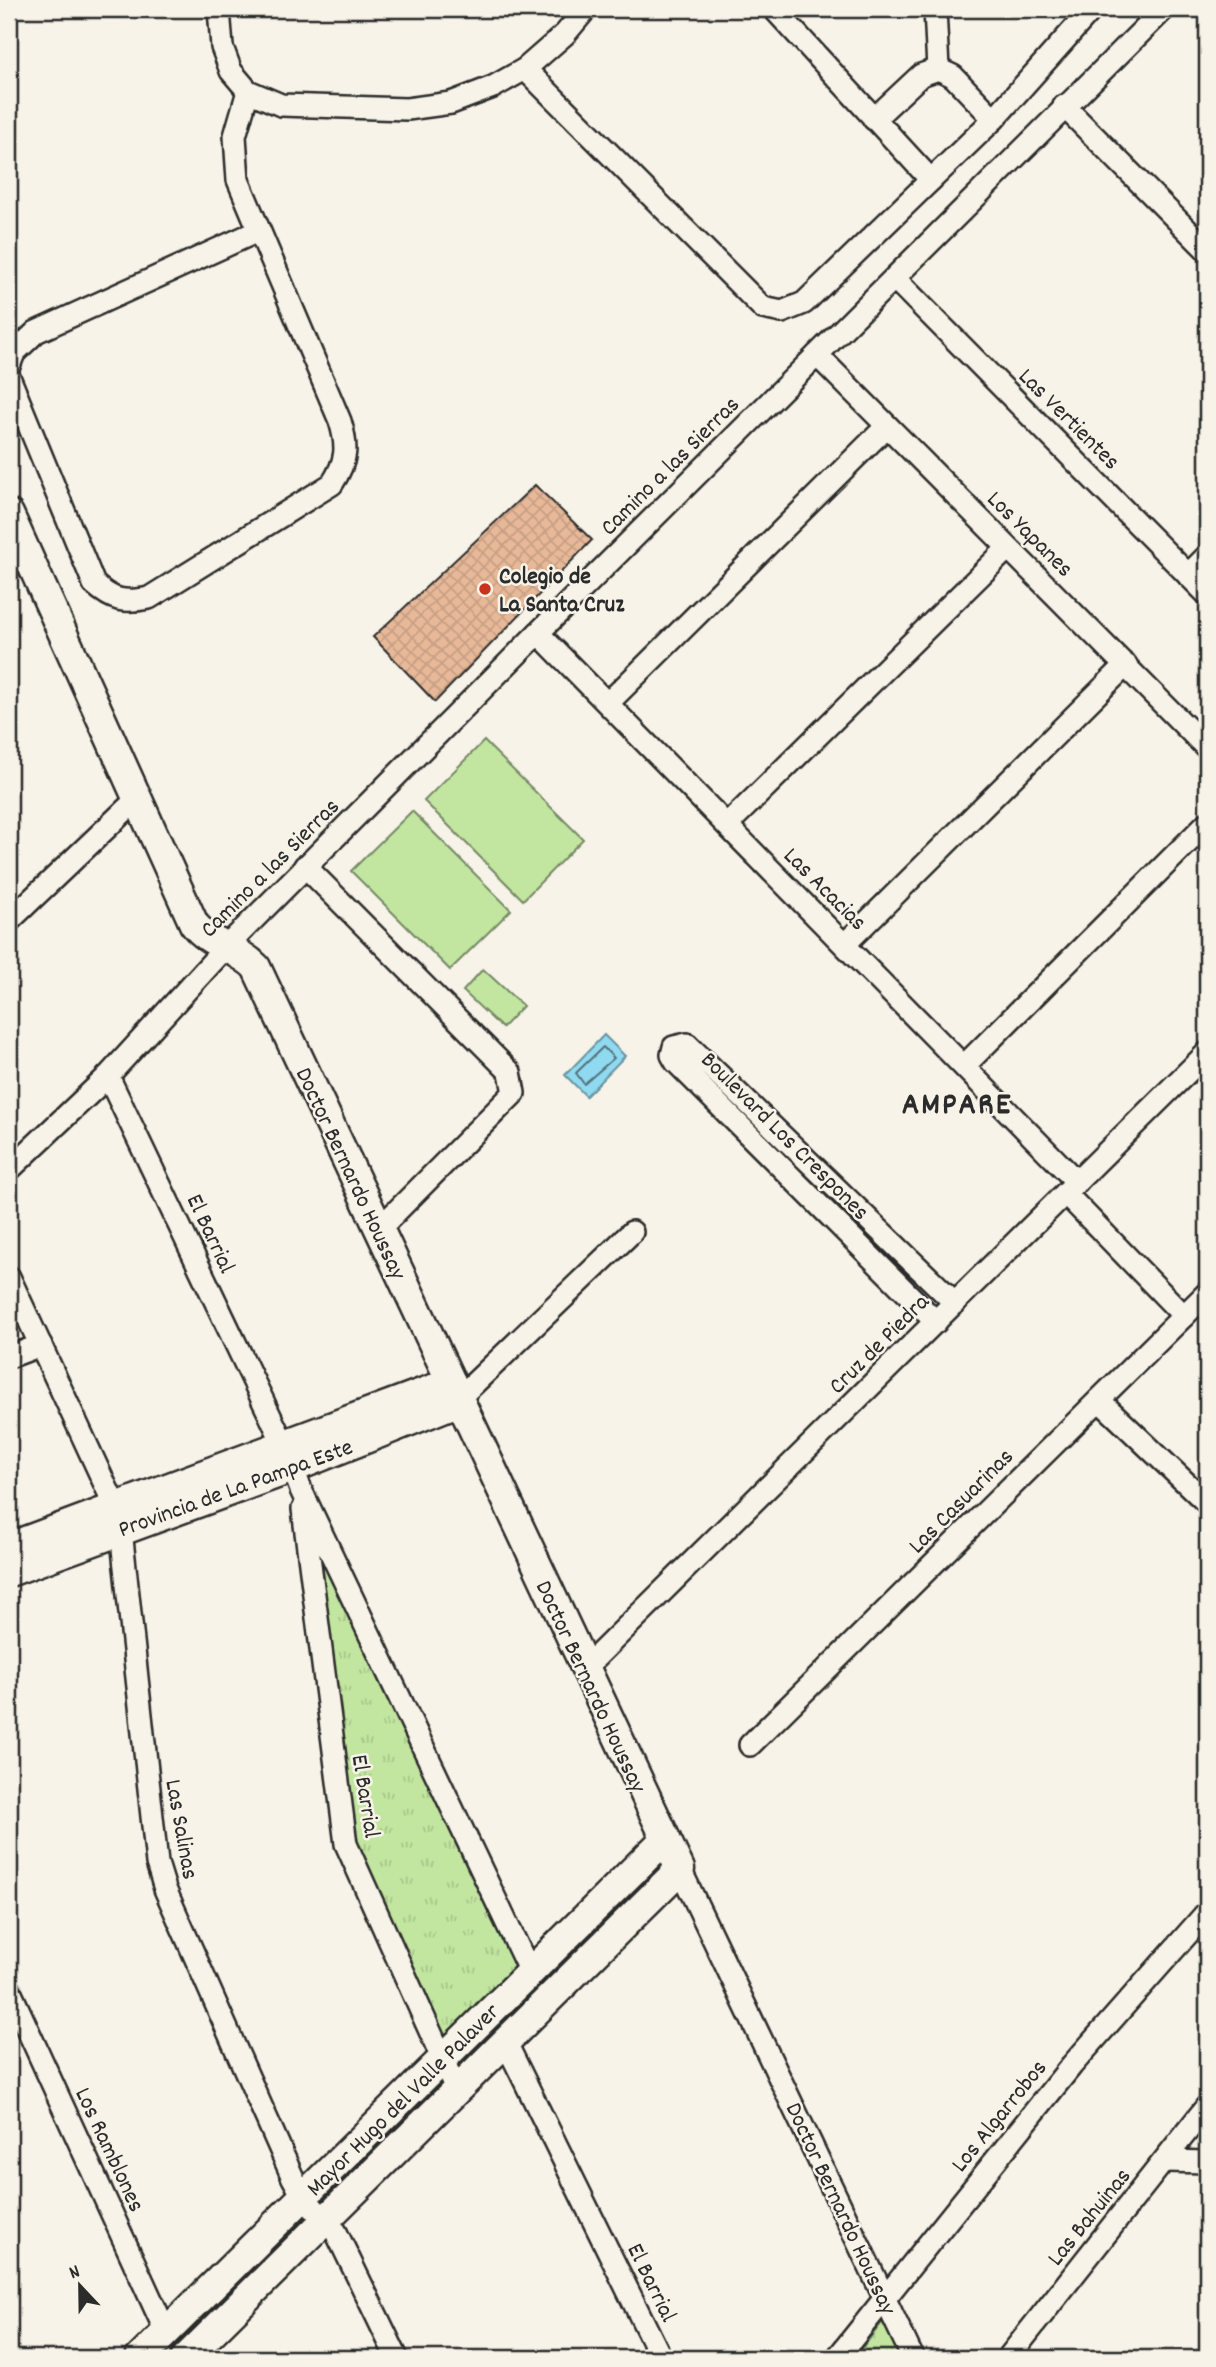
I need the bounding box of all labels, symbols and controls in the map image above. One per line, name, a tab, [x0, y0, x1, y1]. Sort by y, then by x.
street label: Las Vertientes	[1009, 361, 1127, 479]
street label: Camino a las Sierras	[594, 390, 749, 545]
street label: Los Yapanes	[978, 484, 1080, 586]
place label: Colegio de La Santa Cruz	[499, 561, 625, 623]
marker: Colegio de La Santa Cruz	[477, 581, 493, 597]
street label: Camino a las Sierras	[194, 792, 349, 947]
street label: Las Acacias	[774, 841, 873, 940]
street label: Boulevard Los Crespones	[692, 1045, 876, 1229]
street label: Doctor Bernardo Houssay	[285, 1063, 414, 1287]
district label: AMPARE	[902, 1084, 1012, 1130]
street label: El Barrial	[176, 1189, 243, 1280]
street label: Cruz de Piedra	[822, 1287, 939, 1403]
street label: Provincia de La Pampa Este	[114, 1432, 358, 1548]
street label: Las Casuarinas	[902, 1442, 1023, 1563]
street label: Doctor Bernardo Houssay	[525, 1576, 654, 1800]
street label: El Barrial	[341, 1752, 387, 1841]
street label: Las Salinas	[155, 1777, 206, 1882]
street label: Mayor Hugo del Valle Palaver	[300, 1997, 509, 2206]
street label: Los Algarrobos	[944, 2053, 1056, 2181]
street label: Los Ramblones	[65, 2082, 152, 2218]
street label: Doctor Bernardo Houssay	[775, 2098, 904, 2322]
street label: Las Bahuinas	[1040, 2162, 1141, 2274]
street label: El Barrial	[617, 2238, 684, 2329]
north arrow	[46, 2252, 116, 2322]
text: N	[66, 2259, 84, 2288]

